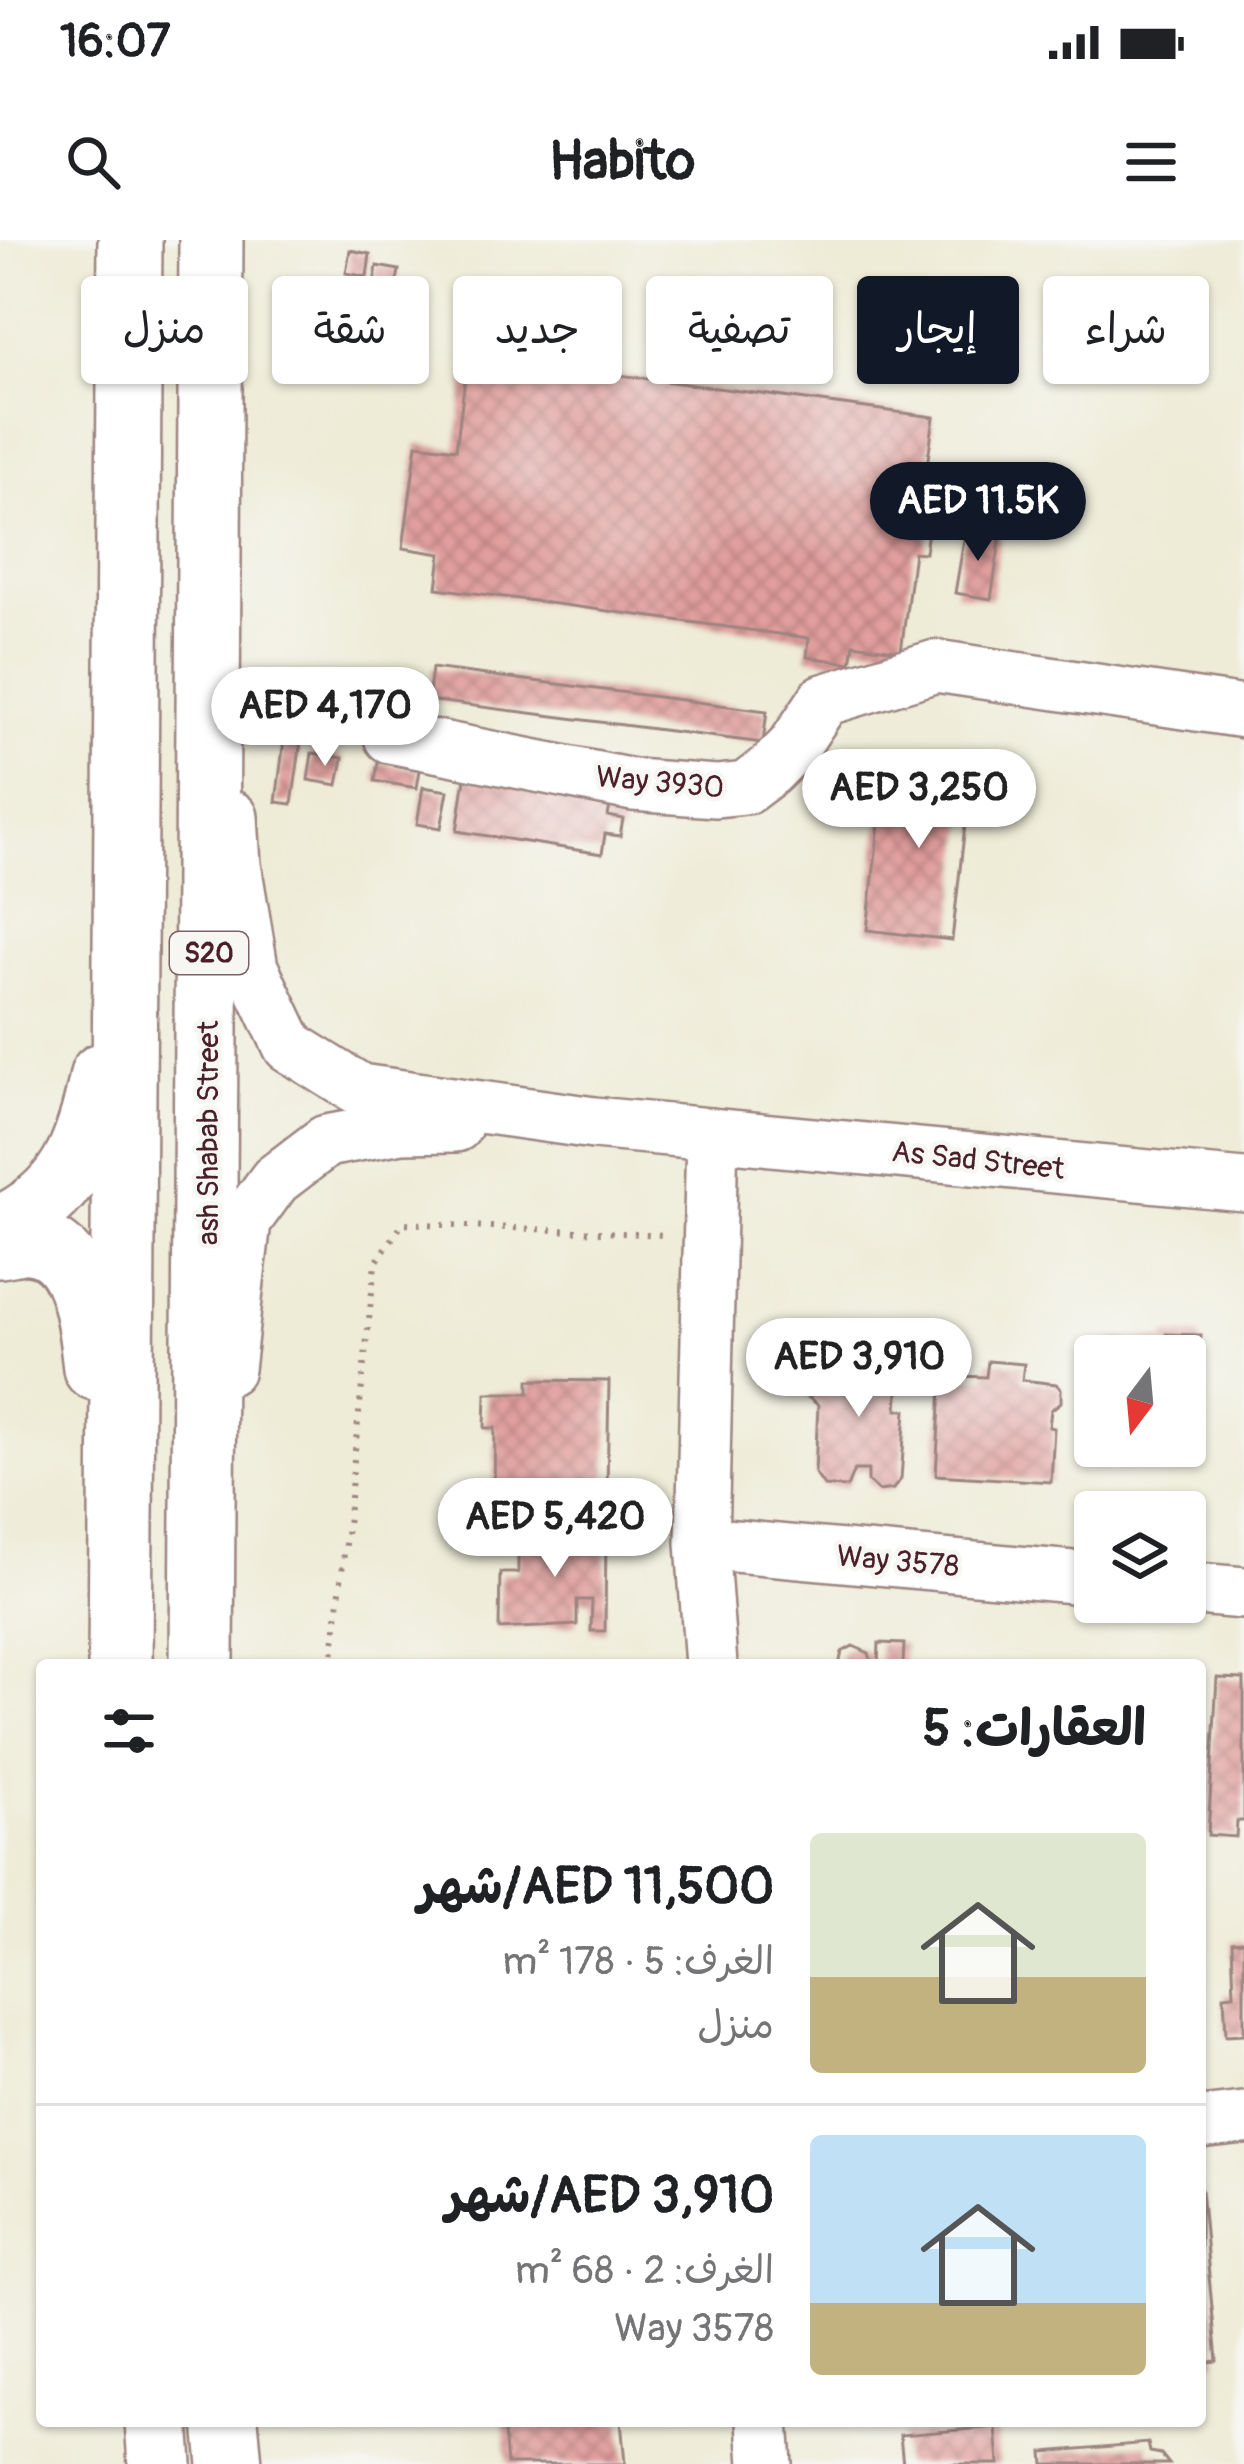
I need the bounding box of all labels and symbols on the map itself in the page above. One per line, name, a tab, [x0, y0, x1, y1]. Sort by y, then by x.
pin: AED 11.5K	[841, 462, 1115, 564]
pin: AED 4,170	[188, 667, 462, 769]
pin: AED 3,250	[782, 749, 1056, 851]
street label: Way 3930	[594, 758, 725, 807]
road number: S20	[170, 932, 248, 974]
street label: ash Shabab Street	[190, 1020, 227, 1245]
street label: As Sad Street	[890, 1133, 1067, 1188]
pin: AED 3,910	[722, 1318, 996, 1420]
north arrow	[1074, 1335, 1206, 1467]
pin: AED 5,420	[418, 1478, 692, 1580]
street label: Way 3578	[835, 1538, 961, 1585]

